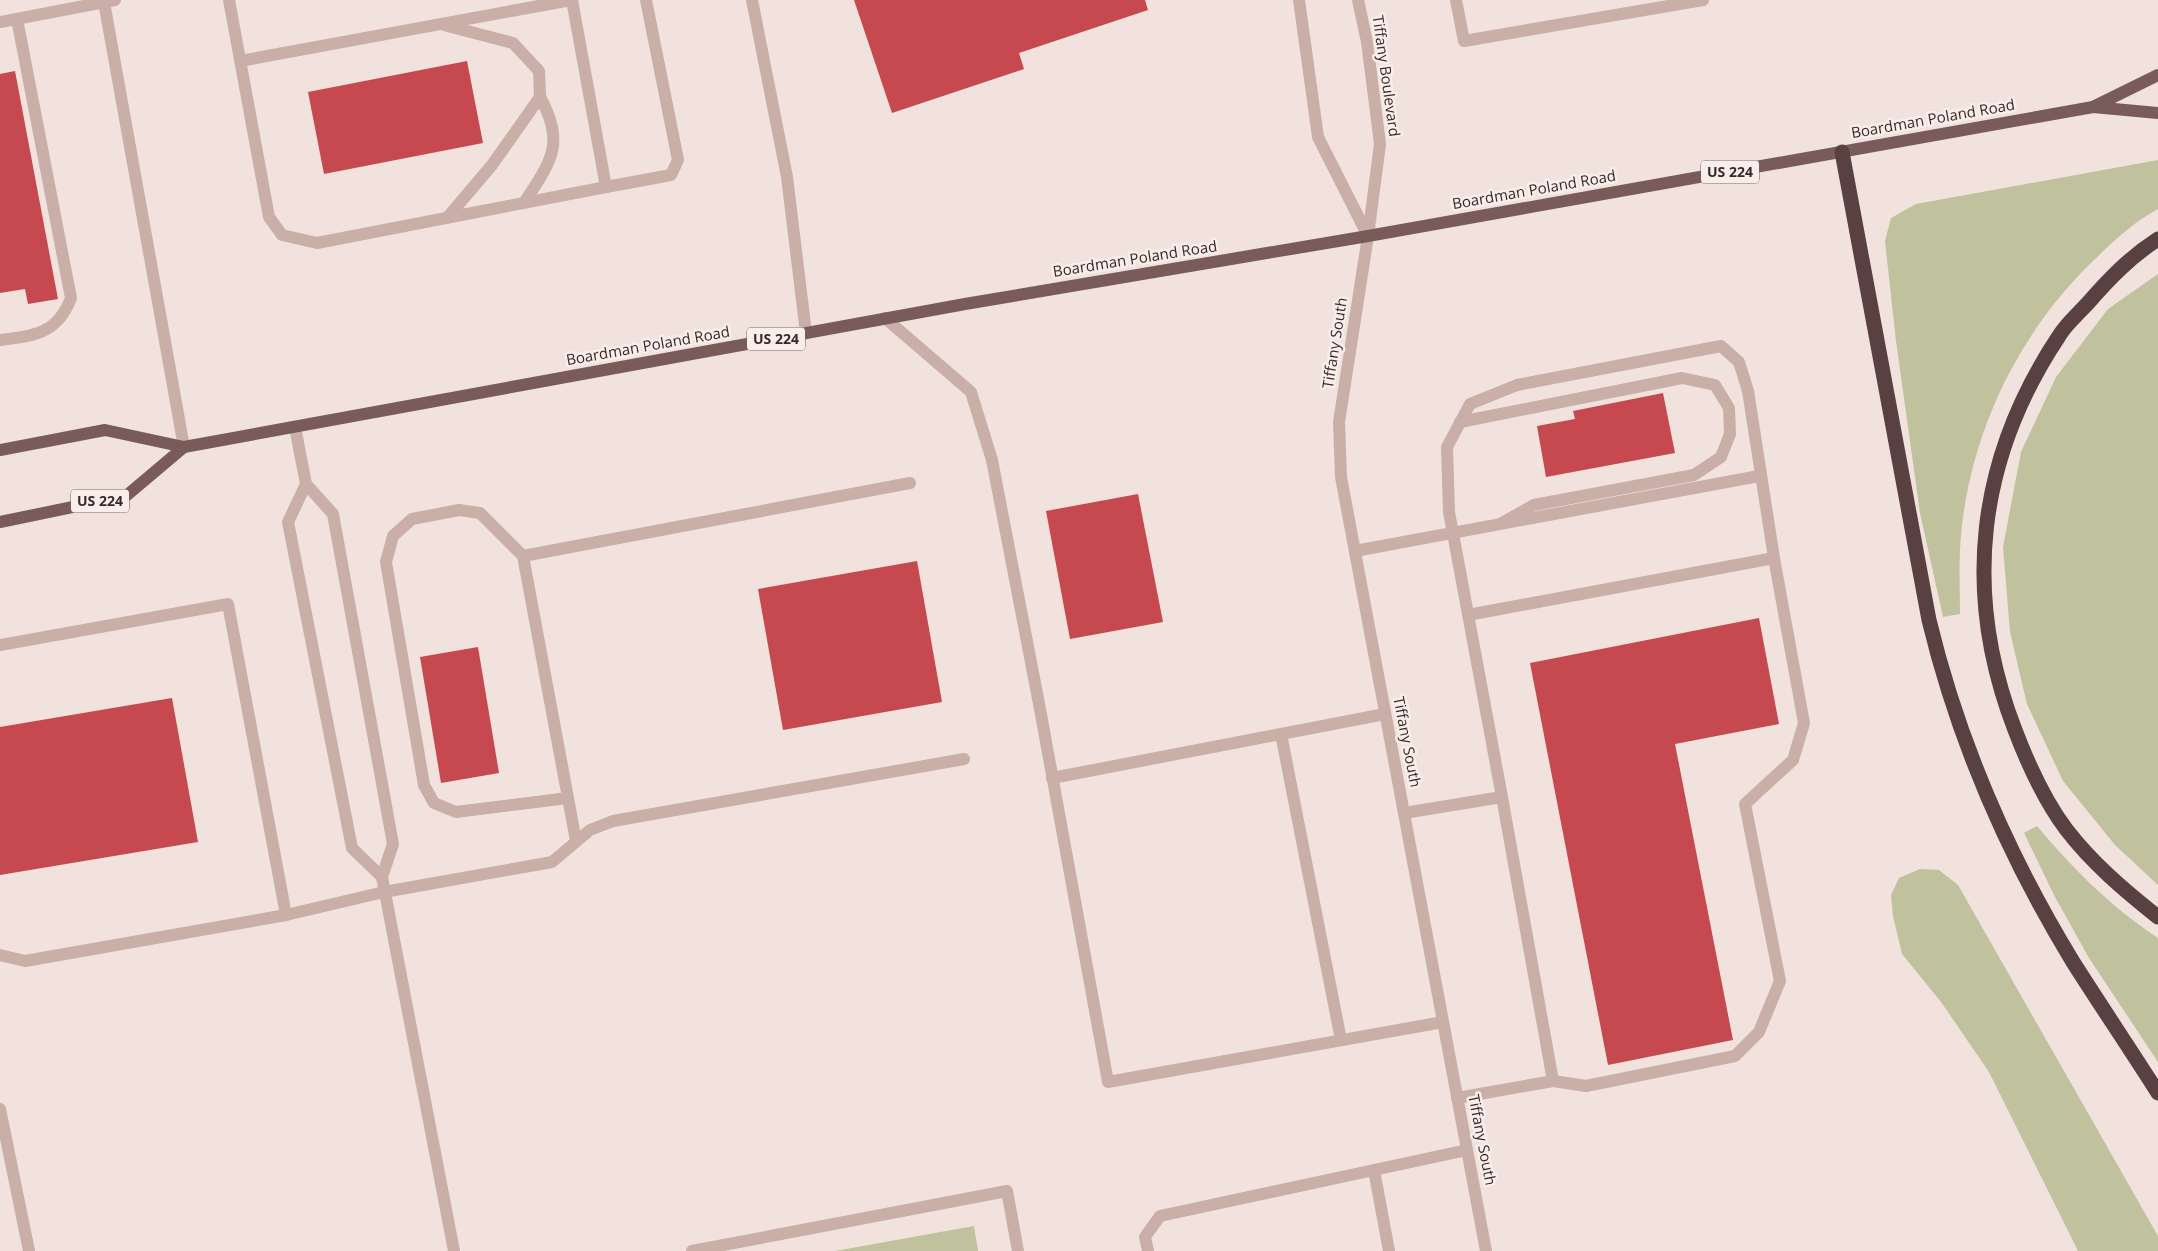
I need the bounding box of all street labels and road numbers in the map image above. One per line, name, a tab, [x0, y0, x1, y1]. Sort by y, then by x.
street label: Tiffany Boulevard	[1369, 14, 1405, 138]
street label: Boardman Poland Road	[1849, 94, 2016, 142]
road number: US 224	[1701, 160, 1759, 183]
street label: Boardman Poland Road	[1450, 165, 1617, 213]
street label: Boardman Poland Road	[1051, 235, 1218, 281]
street label: Tiffany South	[1317, 296, 1351, 390]
street label: Boardman Poland Road	[564, 321, 731, 369]
road number: US 224	[747, 328, 805, 350]
road number: US 224	[71, 490, 129, 512]
street label: Tiffany South	[1389, 695, 1427, 789]
street label: Tiffany South	[1464, 1093, 1502, 1187]

